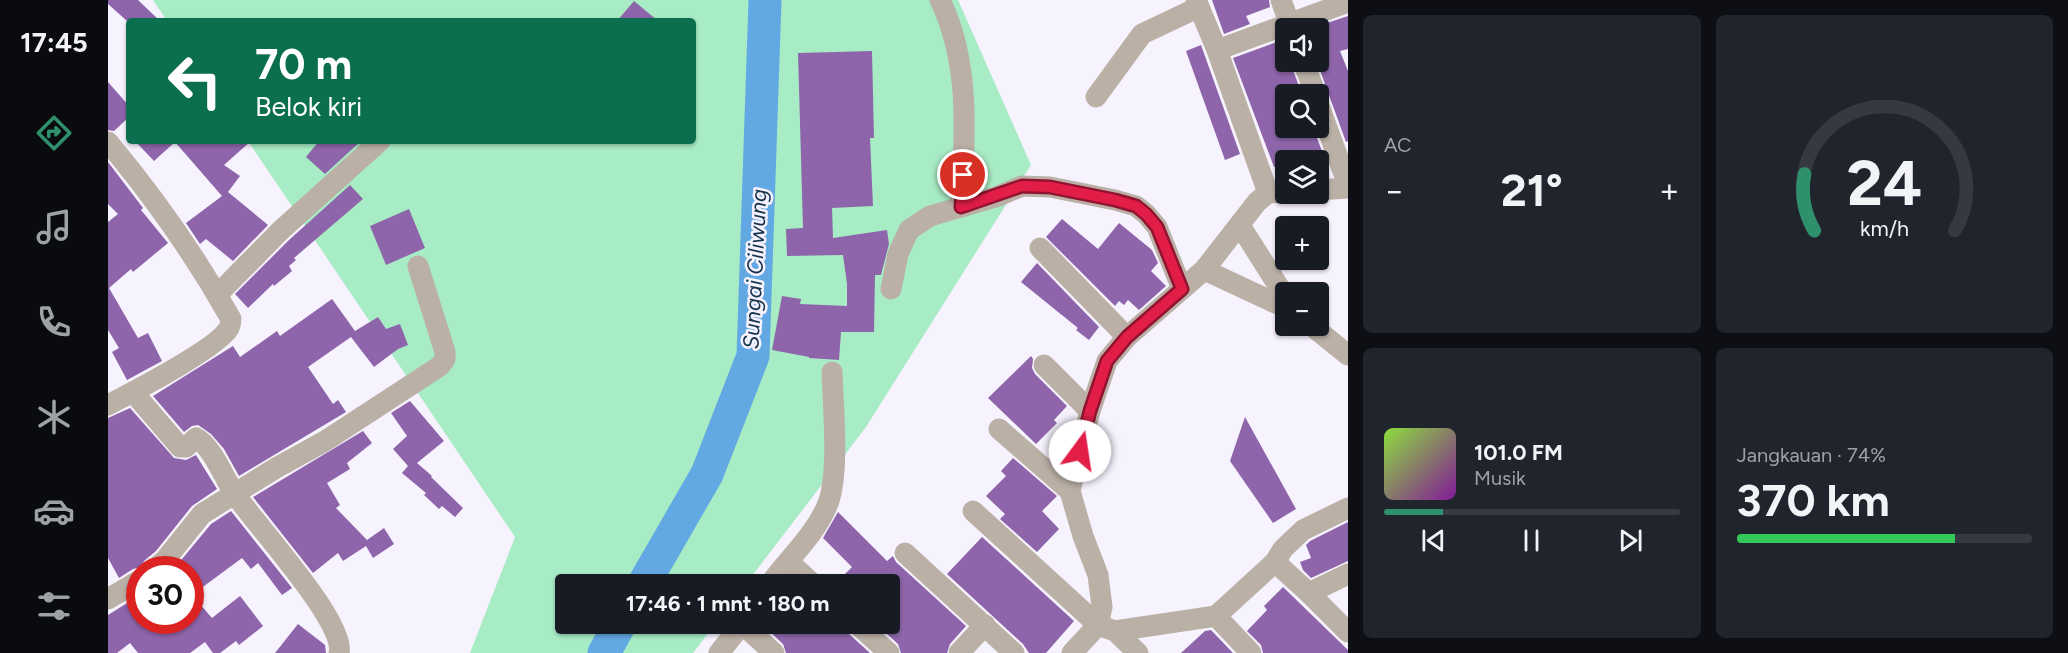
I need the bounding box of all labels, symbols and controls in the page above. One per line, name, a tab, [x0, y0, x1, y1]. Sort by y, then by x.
map controls	[1275, 18, 1329, 336]
button: sound	[1275, 18, 1329, 72]
text: 17:45	[20, 26, 88, 59]
text: 70 m	[255, 39, 352, 90]
icon: left	[156, 42, 234, 120]
button: search	[1275, 84, 1329, 138]
text: Belok kiri	[255, 90, 362, 123]
icon: directions	[33, 112, 75, 154]
text: AC	[1384, 133, 1412, 157]
text: 24	[1846, 146, 1922, 221]
pin	[937, 149, 988, 200]
button: layers	[1275, 150, 1329, 204]
icon: arrive	[946, 158, 979, 191]
text: 21°	[1501, 163, 1563, 217]
text: −	[1384, 171, 1405, 210]
text: +	[1659, 171, 1680, 210]
water label: Sungai Ciliwung	[737, 188, 773, 350]
icon: music	[33, 206, 75, 248]
button: +	[1275, 216, 1329, 270]
text: km/h	[1860, 216, 1909, 241]
button: −	[1275, 282, 1329, 336]
icon: phone	[33, 301, 75, 343]
icon: climate	[33, 396, 75, 438]
position arrow	[1048, 419, 1112, 483]
text: 101.0 FM	[1474, 439, 1563, 466]
text: Jangkauan · 74%	[1737, 443, 1886, 467]
text: Musik	[1474, 466, 1526, 490]
text: 370 km	[1737, 473, 1890, 527]
icon: car	[33, 490, 75, 532]
icon: previous	[1417, 524, 1450, 557]
icon: pause	[1515, 524, 1548, 557]
icon: next	[1614, 524, 1647, 557]
speed limit sign: 30	[126, 556, 204, 634]
icon: filters	[33, 585, 75, 627]
text: 17:46 · 1 mnt · 180 m	[626, 590, 829, 617]

